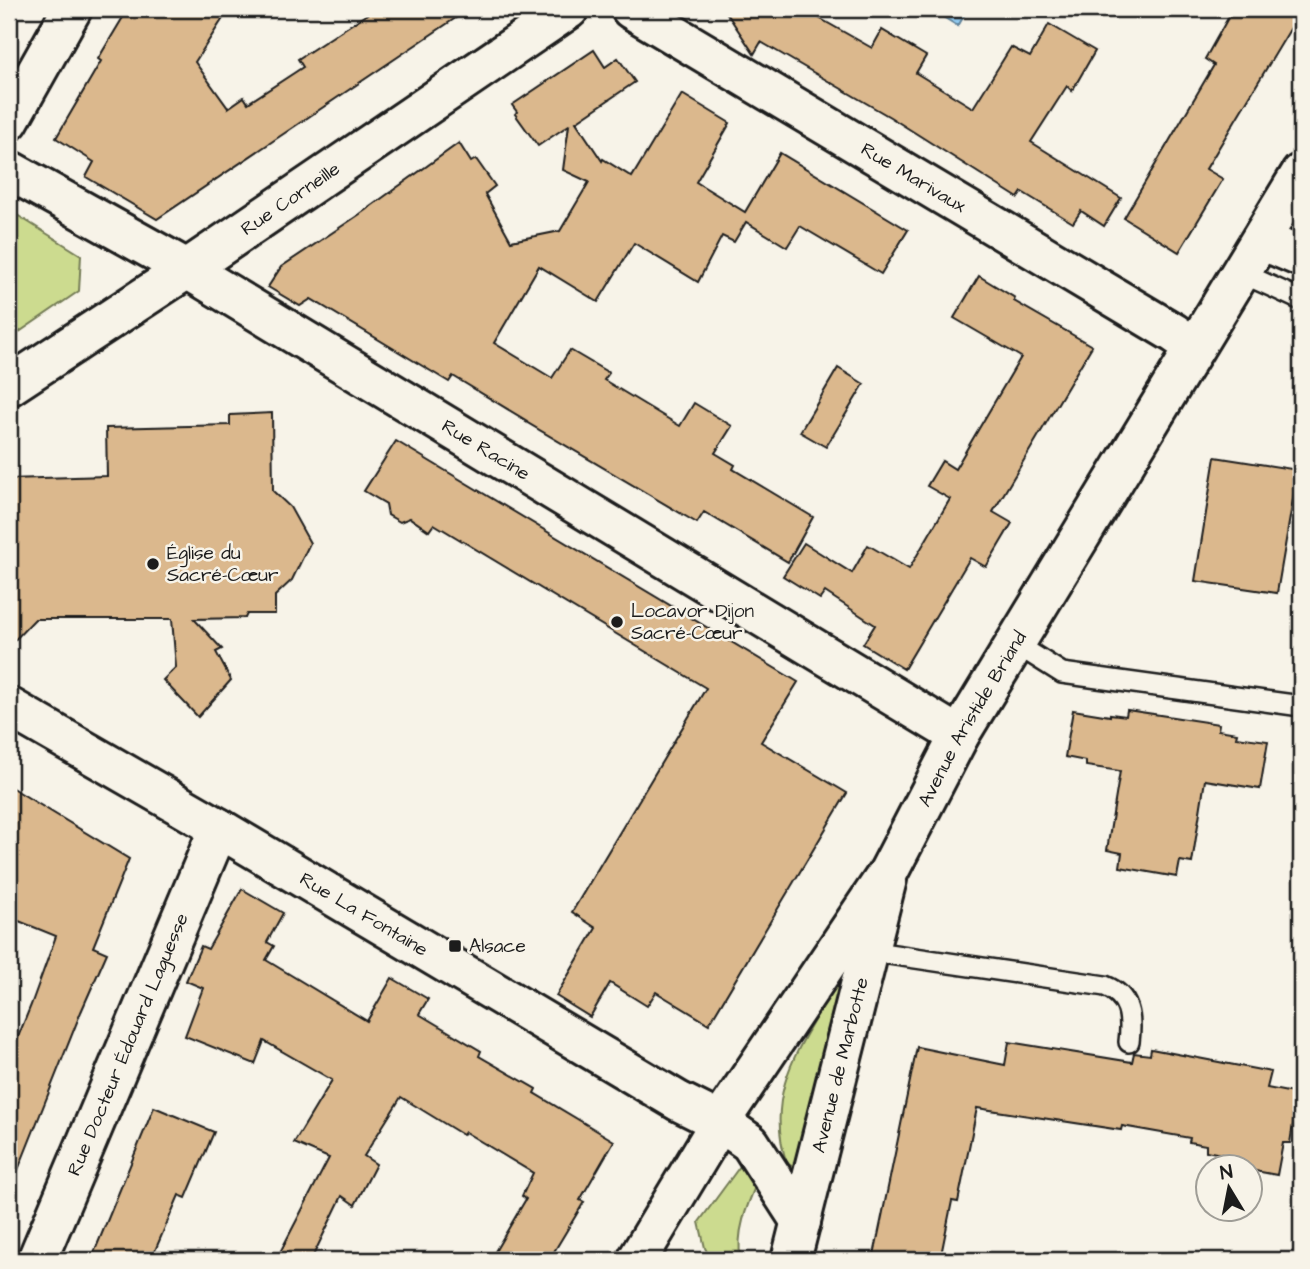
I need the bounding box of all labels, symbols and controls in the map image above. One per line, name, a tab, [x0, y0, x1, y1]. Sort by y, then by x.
street label: Rue Marivaux	[856, 136, 971, 219]
street label: Rue Corneille	[235, 155, 345, 242]
street label: Rue Racine	[437, 413, 535, 487]
place label: Église du Sacré-Cœur	[167, 540, 279, 589]
marker: Église du Sacré-Cœur	[145, 556, 161, 572]
place label: Locavor Dijon Sacré-Cœur	[631, 598, 754, 647]
marker: Locavor Dijon Sacré-Cœur	[609, 614, 625, 630]
street label: Avenue Aristide Briand	[911, 626, 1033, 811]
street label: Rue La Fontaine	[295, 866, 433, 963]
street label: Rue Docteur Édouard Laguesse	[61, 909, 195, 1180]
place label: Alsace	[469, 933, 526, 960]
marker: Alsace	[447, 938, 463, 954]
street label: Avenue de Marbotte	[805, 975, 875, 1156]
north arrow	[1194, 1154, 1264, 1224]
text: N	[1218, 1158, 1235, 1187]

